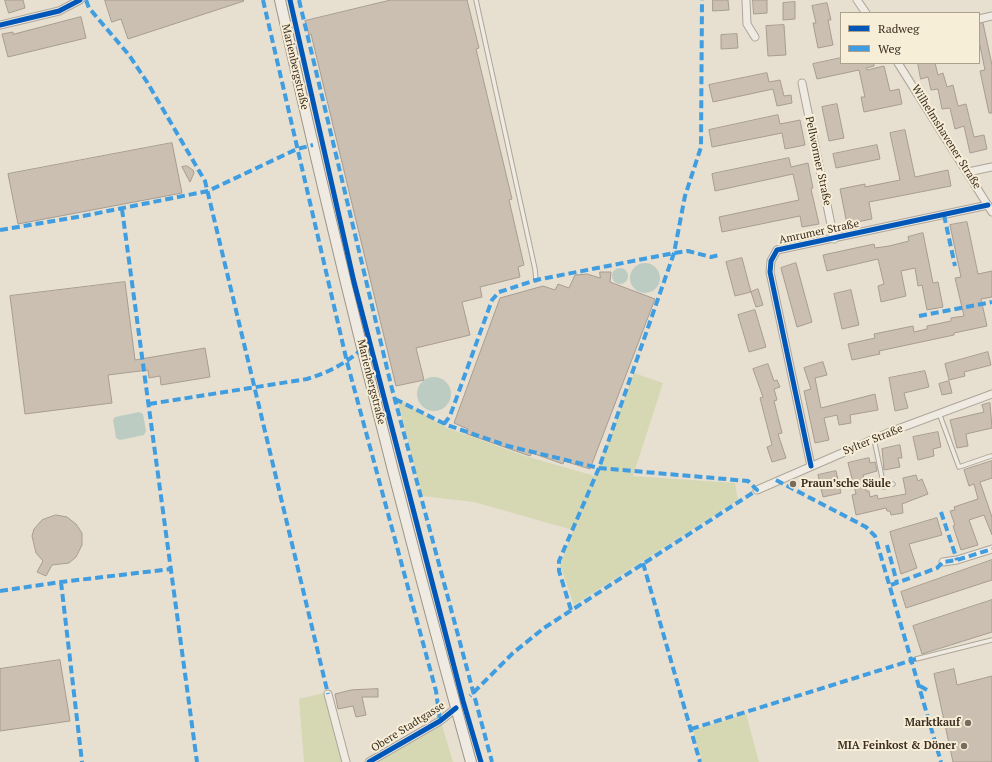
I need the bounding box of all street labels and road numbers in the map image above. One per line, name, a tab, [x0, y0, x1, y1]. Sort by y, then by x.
street label: Marienbergstraße	[279, 23, 311, 111]
street label: Wilhelmshavener Straße	[908, 82, 984, 192]
street label: Pellwormer Straße	[802, 115, 834, 207]
street label: Amrumer Straße	[778, 217, 860, 247]
street label: Marienbergstraße	[354, 338, 388, 426]
street label: Sylter Straße	[841, 422, 905, 458]
street label: Obere Stadtgasse	[369, 699, 447, 755]

